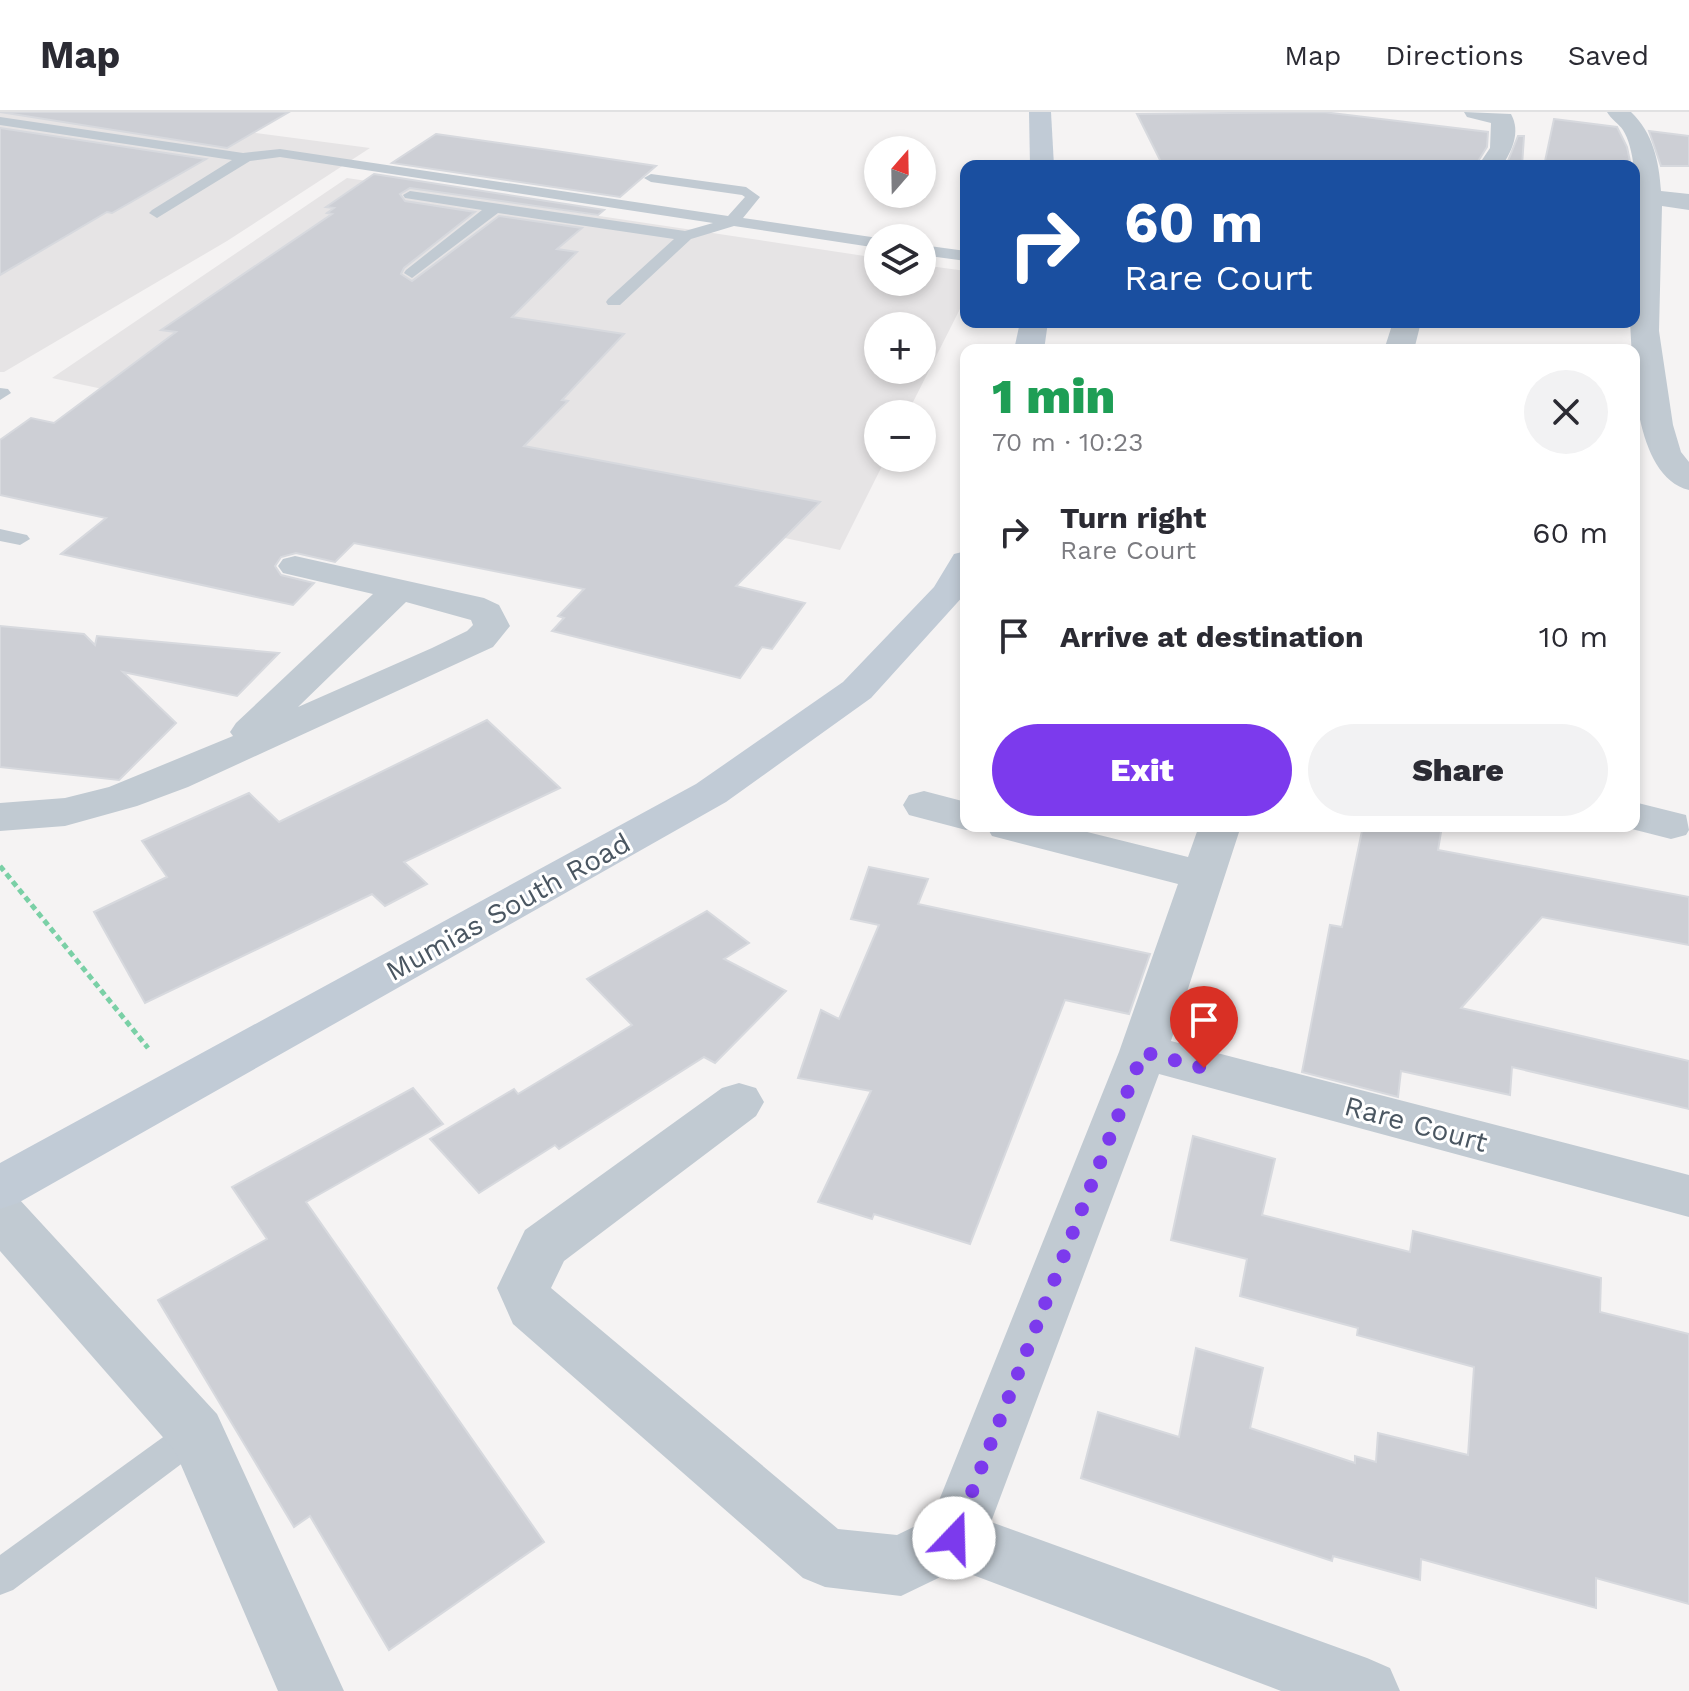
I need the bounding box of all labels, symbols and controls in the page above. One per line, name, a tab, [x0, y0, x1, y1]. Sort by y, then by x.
text: Map	[40, 33, 120, 77]
text: Map	[1284, 39, 1341, 72]
text: Directions	[1385, 39, 1524, 72]
text: Saved	[1568, 39, 1649, 72]
north arrow	[864, 136, 936, 208]
map controls	[864, 136, 936, 472]
text: 60 m	[1124, 190, 1263, 256]
icon: right	[992, 192, 1096, 296]
button: layers	[864, 224, 936, 296]
text: Rare Court	[1124, 257, 1313, 299]
button: +	[864, 312, 936, 384]
text: 1 min	[992, 368, 1115, 425]
button: close	[1524, 370, 1608, 454]
button: −	[864, 400, 936, 472]
text: 70 m · 10:23	[992, 427, 1143, 457]
text: Turn right	[1060, 500, 1206, 535]
icon: right	[992, 510, 1036, 554]
text: 60 m	[1532, 515, 1608, 550]
text: Rare Court	[1060, 535, 1196, 565]
icon: arrive	[992, 614, 1036, 658]
text: Arrive at destination	[1060, 619, 1364, 654]
text: 10 m	[1539, 619, 1608, 654]
button: Exit	[992, 724, 1292, 816]
button: Share	[1308, 724, 1608, 816]
street label: Mumias South Road	[380, 826, 636, 988]
pin	[1170, 986, 1238, 1068]
icon: arrive	[1182, 998, 1226, 1042]
street label: Rare Court	[1341, 1089, 1491, 1159]
position arrow	[912, 1496, 996, 1580]

